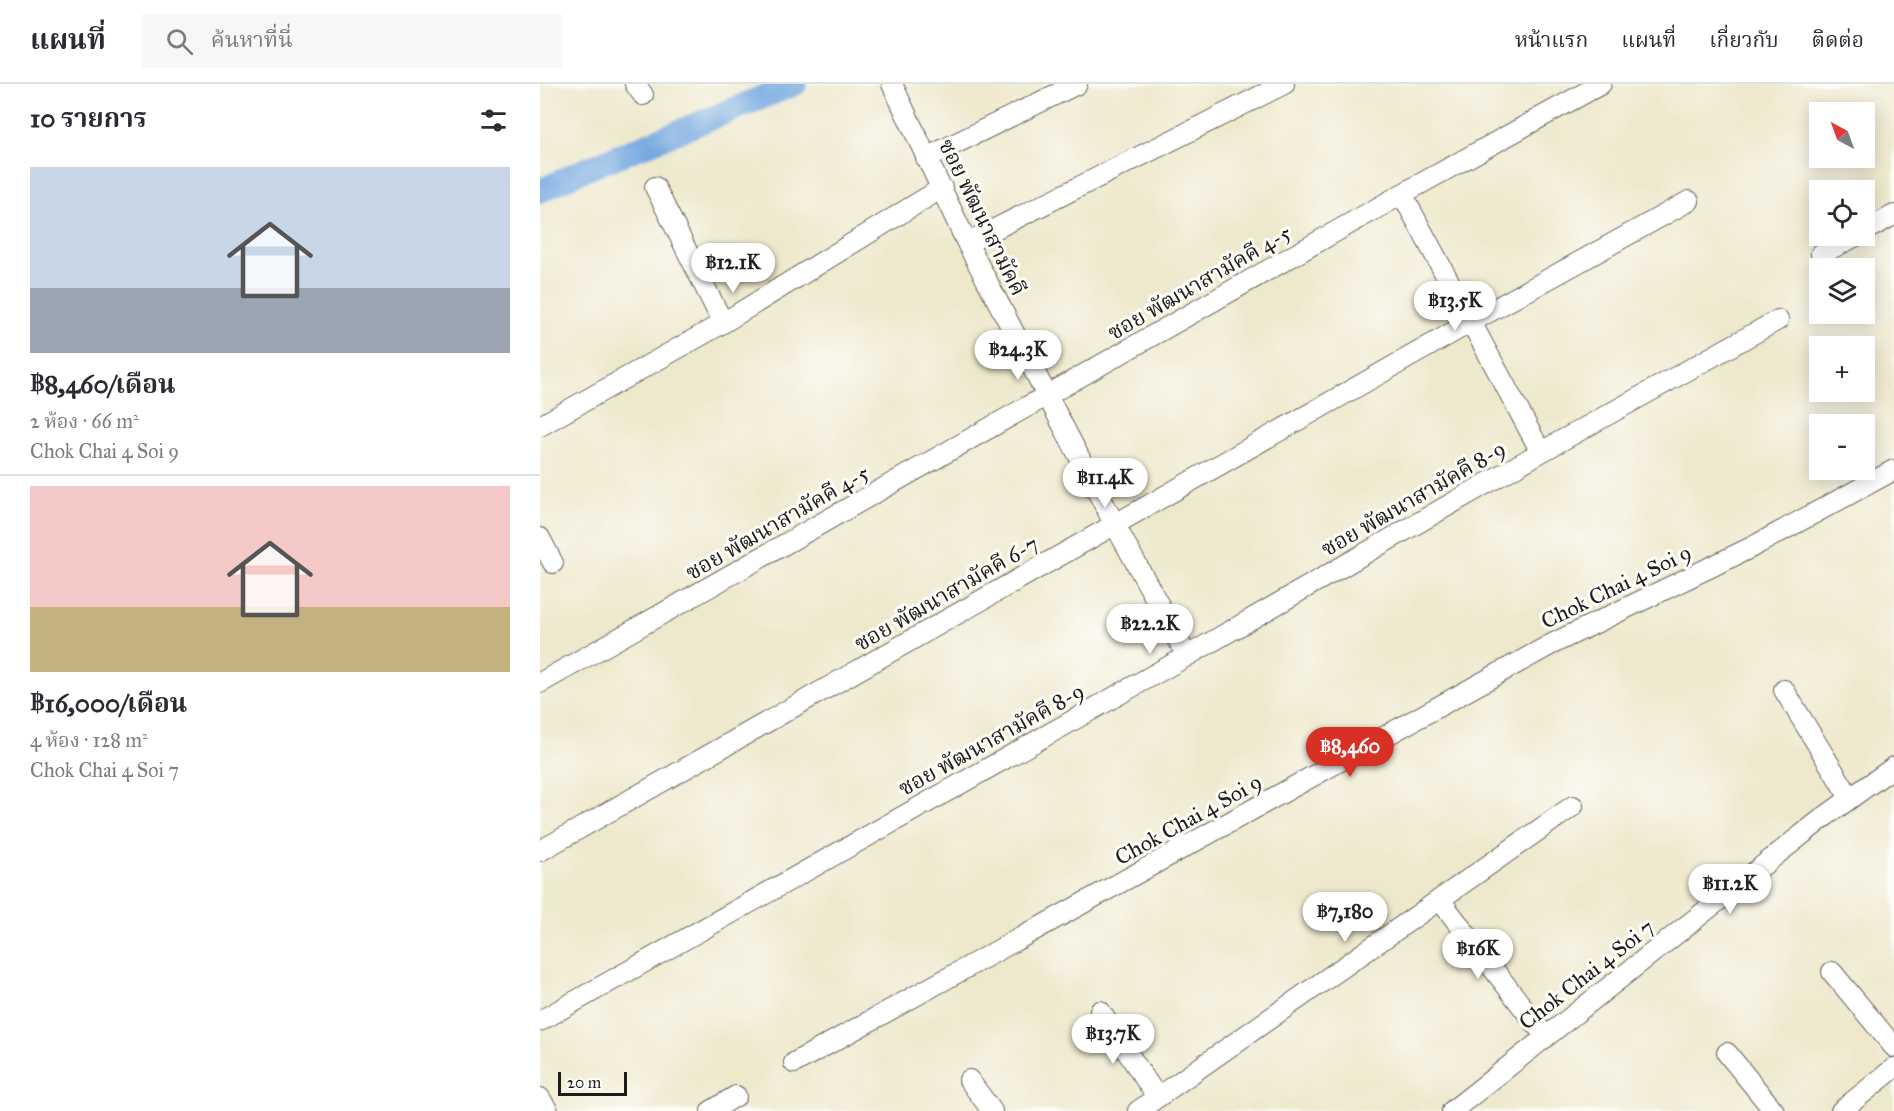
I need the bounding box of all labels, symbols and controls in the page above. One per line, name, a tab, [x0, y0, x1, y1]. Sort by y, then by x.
search box	[142, 14, 562, 68]
text: แผนที่	[30, 22, 106, 57]
icon: search	[163, 25, 196, 58]
text: ค้นหาที่นี่	[211, 26, 293, 53]
text: หน้าแรก	[1515, 27, 1588, 53]
text: แผนที่	[1621, 27, 1676, 53]
text: เกี่ยวกับ	[1709, 27, 1779, 53]
text: ติดต่อ	[1812, 27, 1864, 53]
text: 10 รายการ	[30, 102, 147, 134]
north arrow	[1809, 102, 1875, 168]
map controls	[1809, 102, 1875, 480]
icon: filters	[477, 104, 510, 137]
street label: ซอย พัฒนาสามัคคี	[933, 134, 1032, 300]
button: locate	[1809, 180, 1875, 246]
icon: home	[216, 206, 324, 314]
street label: ซอย พัฒนาสามัคคี 4-5	[1103, 219, 1296, 346]
pin: ฿12.1K	[684, 243, 782, 294]
text: ฿12.1K	[705, 250, 761, 274]
button: layers	[1809, 258, 1875, 324]
pin: ฿13.5K	[1406, 281, 1504, 332]
text: ฿13.5K	[1428, 288, 1482, 312]
pin: ฿24.3K	[969, 330, 1067, 381]
button: +	[1809, 336, 1875, 402]
text: ฿24.3K	[989, 337, 1048, 361]
text: ฿8,460/เดือน	[30, 368, 175, 400]
text: 2 ห้อง · 66 m²	[30, 409, 139, 433]
button: −	[1809, 414, 1875, 480]
street label: ซอย พัฒนาสามัคคี 8-9	[1316, 435, 1510, 562]
text: Chok Chai 4 Soi 9	[30, 439, 179, 463]
pin: ฿11.4K	[1056, 458, 1154, 509]
street label: ซอย พัฒนาสามัคคี 4-5	[681, 459, 874, 586]
text: ฿11.4K	[1077, 465, 1133, 489]
icon: home	[216, 525, 324, 633]
street label: ซอย พัฒนาสามัคคี 6-7	[850, 530, 1043, 657]
street label: Chok Chai 4 Soi 9	[1537, 538, 1696, 635]
pin: ฿22.2K	[1101, 604, 1199, 655]
text: ฿22.2K	[1120, 611, 1180, 635]
street label: ซอย พัฒนาสามัคคี 8-9	[894, 677, 1089, 802]
text: ฿16,000/เดือน	[30, 687, 187, 719]
pin: ฿8,460	[1301, 727, 1399, 778]
text: 4 ห้อง · 128 m²	[30, 728, 148, 752]
text: ฿8,460	[1320, 734, 1380, 758]
text: Chok Chai 4 Soi 7	[30, 758, 179, 782]
street label: Chok Chai 4 Soi 9	[1110, 768, 1267, 871]
pin: ฿11.2K	[1681, 864, 1779, 915]
text: ฿11.2K	[1702, 871, 1758, 895]
pin: ฿7,180	[1296, 892, 1394, 943]
text: ฿7,180	[1317, 899, 1373, 923]
street label: Chok Chai 4 Soi 7	[1513, 913, 1659, 1036]
pin: ฿16K	[1442, 929, 1514, 980]
text: ฿16K	[1456, 936, 1500, 960]
pin: ฿13.7K	[1064, 1014, 1162, 1065]
text: ฿13.7K	[1086, 1021, 1140, 1045]
scale bar	[558, 1069, 627, 1096]
text: 20 m	[567, 1073, 601, 1092]

